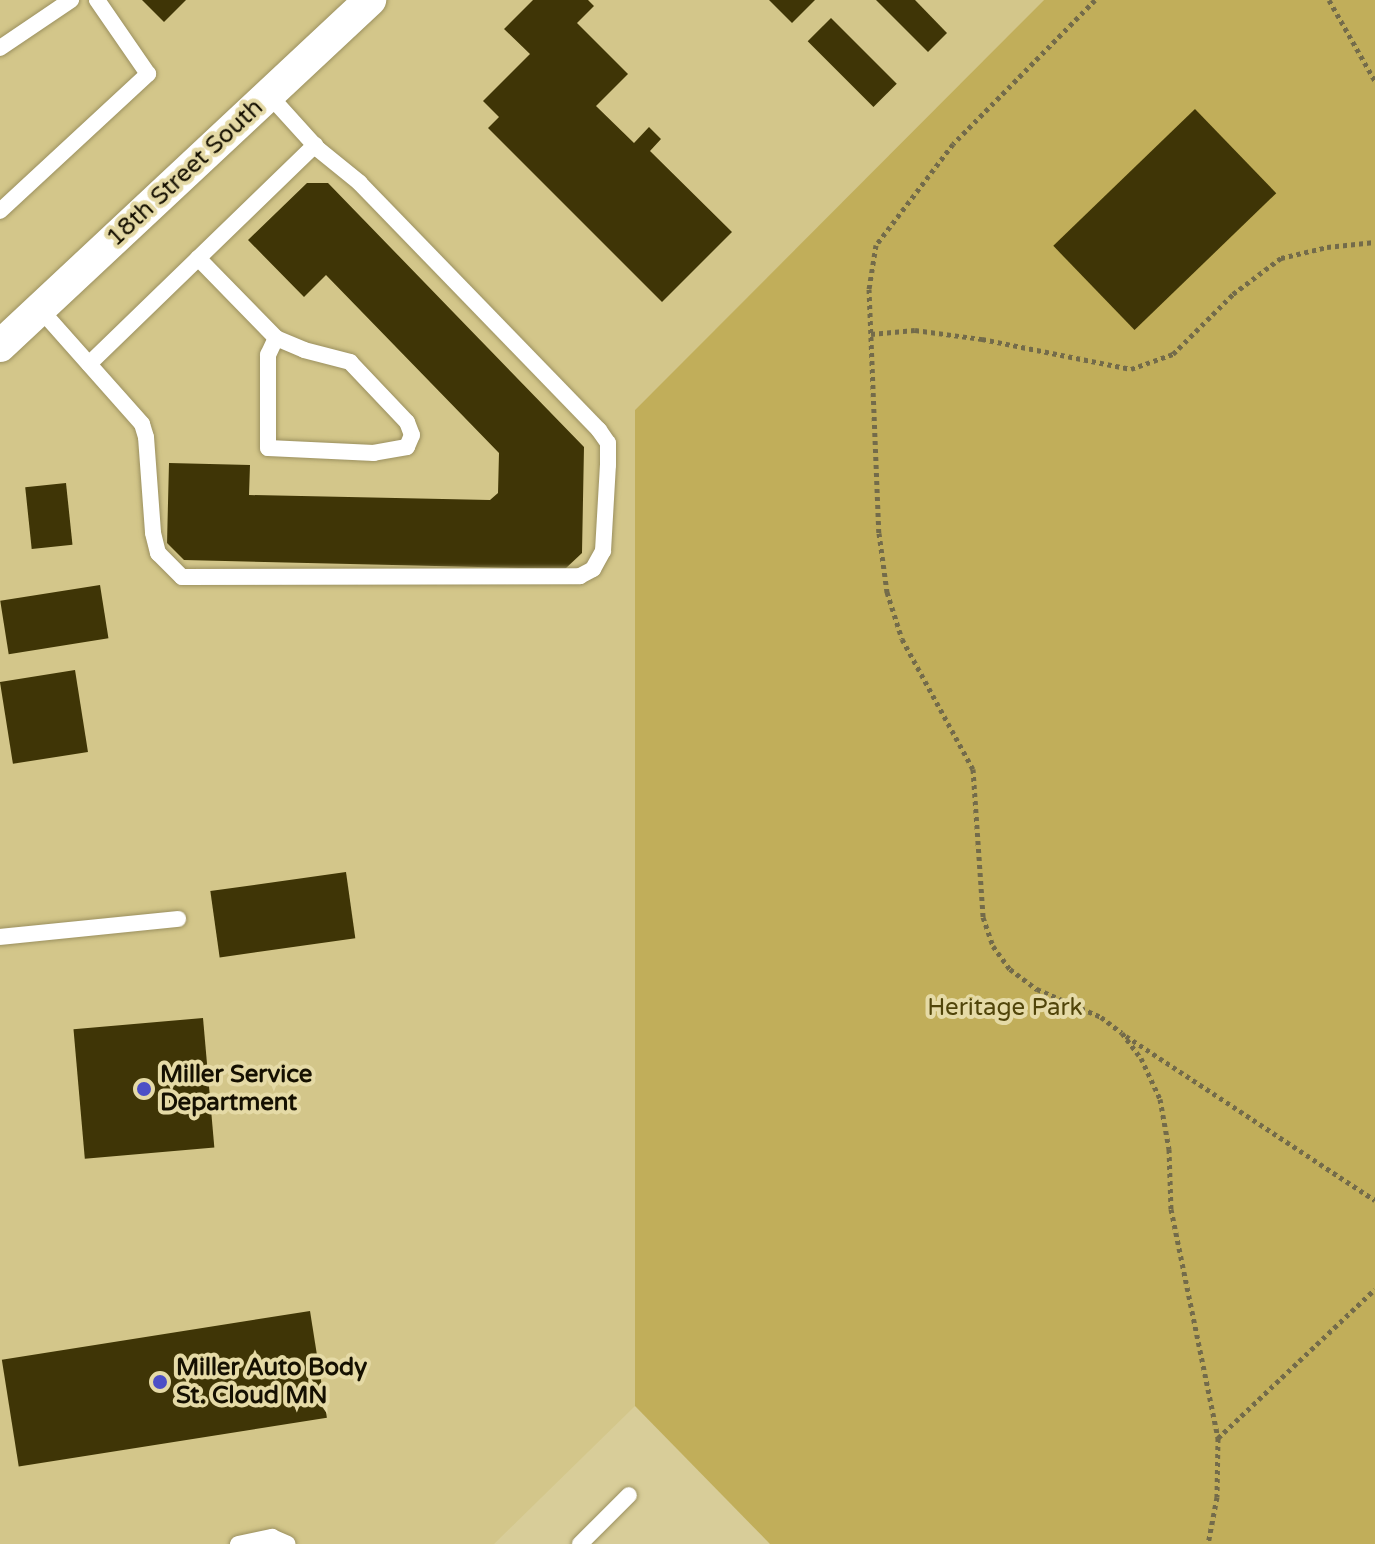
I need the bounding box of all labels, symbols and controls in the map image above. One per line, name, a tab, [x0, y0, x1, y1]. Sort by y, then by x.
street label: 18th Street South	[101, 93, 269, 253]
park label: Heritage Park	[927, 994, 1083, 1022]
place label: Miller Service Department	[160, 1061, 312, 1117]
marker: Miller Service Department	[135, 1080, 153, 1098]
place label: Miller Auto Body St. Cloud MN	[176, 1354, 367, 1410]
marker: Miller Auto Body St. Cloud MN	[151, 1373, 169, 1391]

